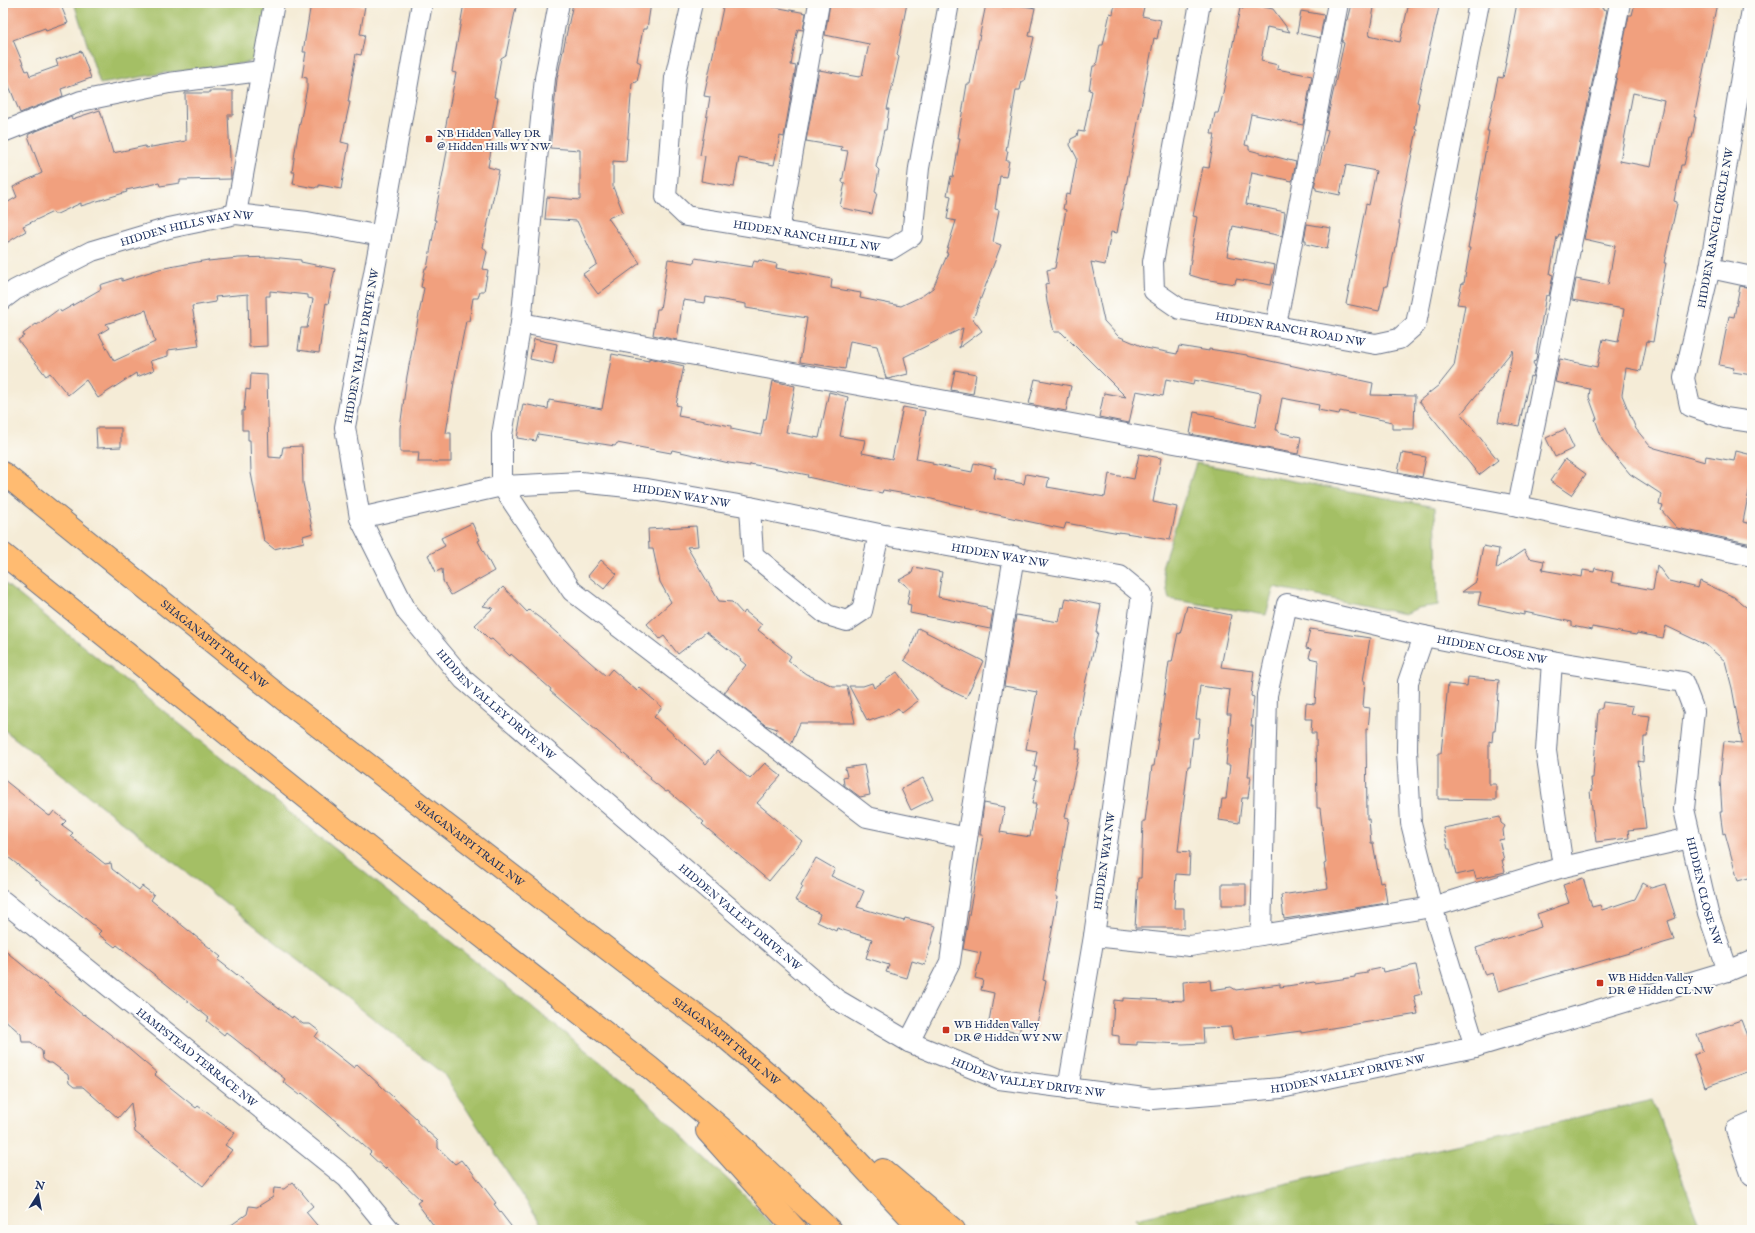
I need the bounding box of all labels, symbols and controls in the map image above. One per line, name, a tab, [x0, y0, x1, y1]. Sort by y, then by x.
place label: NB Hidden Valley DR @ Hidden Hills WY NW	[437, 127, 551, 154]
marker: NB Hidden Valley DR @ Hidden Hills WY NW	[424, 134, 434, 144]
street label: HIDDEN RANCH CIRCLE NW	[1695, 146, 1737, 309]
street label: HIDDEN HILLS WAY NW	[119, 208, 254, 250]
street label: HIDDEN RANCH HILL NW	[732, 218, 881, 255]
street label: HIDDEN VALLEY DRIVE NW	[341, 267, 383, 425]
street label: HIDDEN RANCH ROAD NW	[1214, 309, 1367, 350]
street label: HIDDEN WAY NW	[632, 482, 731, 511]
street label: HIDDEN WAY NW	[950, 541, 1050, 571]
street label: SHAGANAPPI TRAIL NW	[158, 597, 271, 692]
street label: HIDDEN CLOSE NW	[1436, 633, 1548, 668]
street label: HIDDEN VALLEY DRIVE NW	[433, 647, 558, 764]
street label: SHAGANAPPI TRAIL NW	[412, 798, 527, 891]
street label: HIDDEN WAY NW	[1091, 811, 1119, 911]
street label: HIDDEN CLOSE NW	[1683, 836, 1725, 948]
street label: HIDDEN VALLEY DRIVE NW	[675, 861, 804, 975]
place label: WB Hidden Valley DR @ Hidden CL NW	[1608, 971, 1714, 998]
marker: WB Hidden Valley DR @ Hidden CL NW	[1595, 978, 1605, 988]
street label: SHAGANAPPI TRAIL NW	[669, 995, 783, 1089]
street label: HAMPSTEAD TERRACE NW	[133, 1005, 260, 1111]
place label: WB Hidden Valley DR @ Hidden WY NW	[954, 1018, 1063, 1045]
marker: WB Hidden Valley DR @ Hidden WY NW	[941, 1025, 951, 1035]
street label: HIDDEN VALLEY DRIVE NW	[1270, 1052, 1427, 1097]
street label: HIDDEN VALLEY DRIVE NW	[949, 1054, 1106, 1101]
north arrow	[18, 1175, 58, 1215]
text: N	[33, 1178, 46, 1194]

